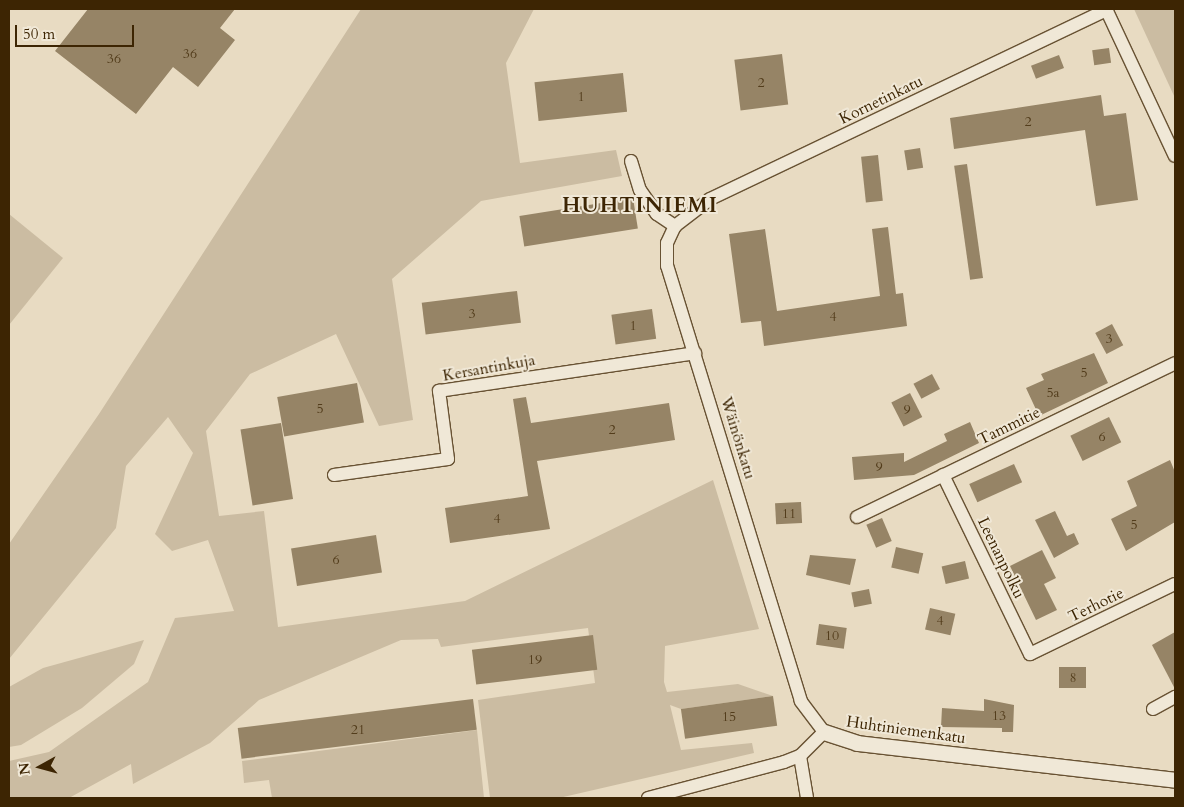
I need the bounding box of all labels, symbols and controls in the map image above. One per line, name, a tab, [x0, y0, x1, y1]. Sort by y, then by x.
scale bar	[18, 15, 136, 47]
text: 50 m	[23, 24, 55, 44]
house number: 36	[183, 46, 197, 62]
house number: 36	[107, 51, 121, 67]
street label: Kornetinkatu	[836, 71, 926, 129]
house number: 2	[757, 75, 765, 91]
house number: 1	[577, 89, 585, 105]
house number: 2	[1024, 114, 1032, 130]
district label: HUHTINIEMI	[561, 193, 719, 219]
house number: 3	[468, 306, 476, 322]
house number: 4	[829, 309, 837, 325]
house number: 1	[629, 318, 637, 334]
house number: 3	[1105, 331, 1113, 347]
street label: Kersantinkuja	[441, 350, 537, 386]
house number: 5	[1080, 365, 1088, 381]
house number: 5a	[1046, 385, 1060, 401]
street label: Wäinönkatu	[716, 394, 760, 482]
house number: 5	[316, 401, 324, 417]
house number: 9	[903, 402, 911, 418]
street label: Tammitie	[975, 403, 1043, 449]
house number: 2	[608, 422, 616, 438]
house number: 6	[1098, 429, 1106, 445]
house number: 9	[875, 459, 883, 475]
house number: 11	[782, 506, 796, 522]
house number: 4	[493, 511, 501, 527]
street label: Leenanpolku	[973, 514, 1029, 602]
house number: 5	[1130, 517, 1138, 533]
house number: 6	[332, 552, 340, 568]
street label: Terhotie	[1065, 583, 1127, 627]
house number: 4	[936, 613, 944, 629]
house number: 10	[825, 628, 839, 644]
house number: 19	[528, 652, 542, 668]
house number: 8	[1069, 670, 1077, 686]
house number: 13	[992, 708, 1006, 724]
house number: 15	[722, 709, 736, 725]
street label: Huhtiniemenkatu	[845, 712, 967, 748]
house number: 21	[351, 722, 365, 738]
north arrow	[15, 742, 65, 792]
text: N	[14, 762, 35, 776]

